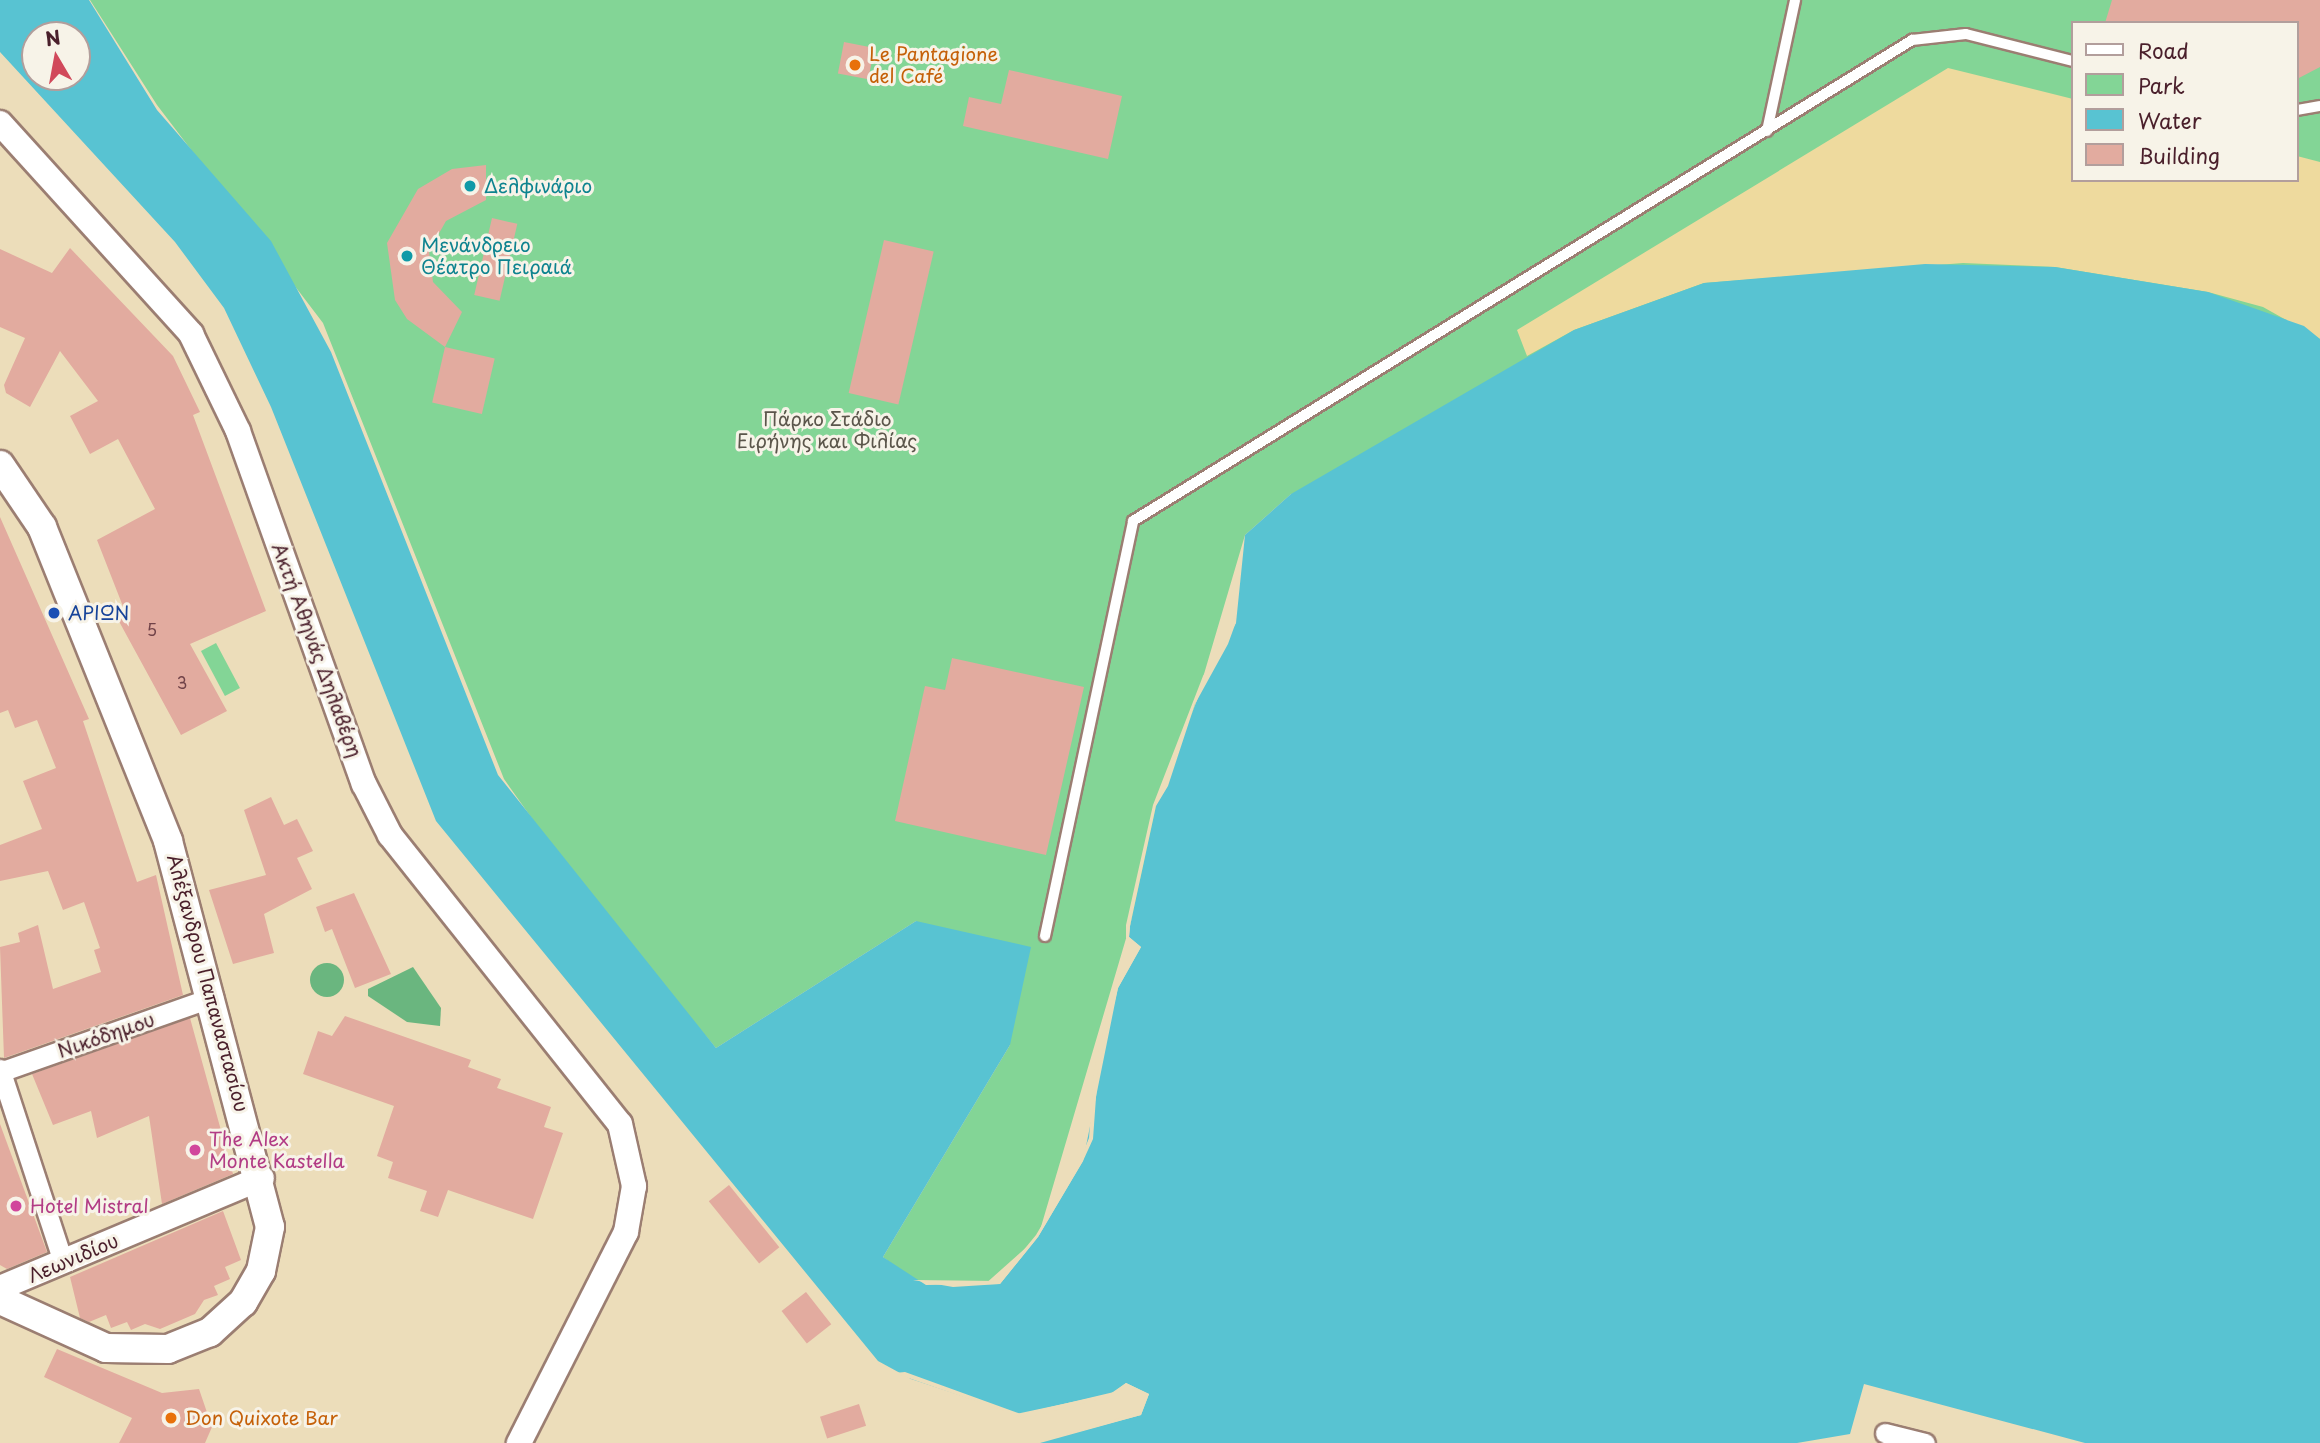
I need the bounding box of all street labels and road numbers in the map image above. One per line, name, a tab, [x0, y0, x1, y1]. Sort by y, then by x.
street label: Ακτή Αθηνάς Δηλαβέρη	[268, 540, 366, 760]
street label: Αλέξανδρου Παπαναστασίου	[163, 852, 253, 1114]
street label: Νικόδημου	[54, 1008, 158, 1062]
street label: Λεωνιδίου	[24, 1229, 122, 1287]

